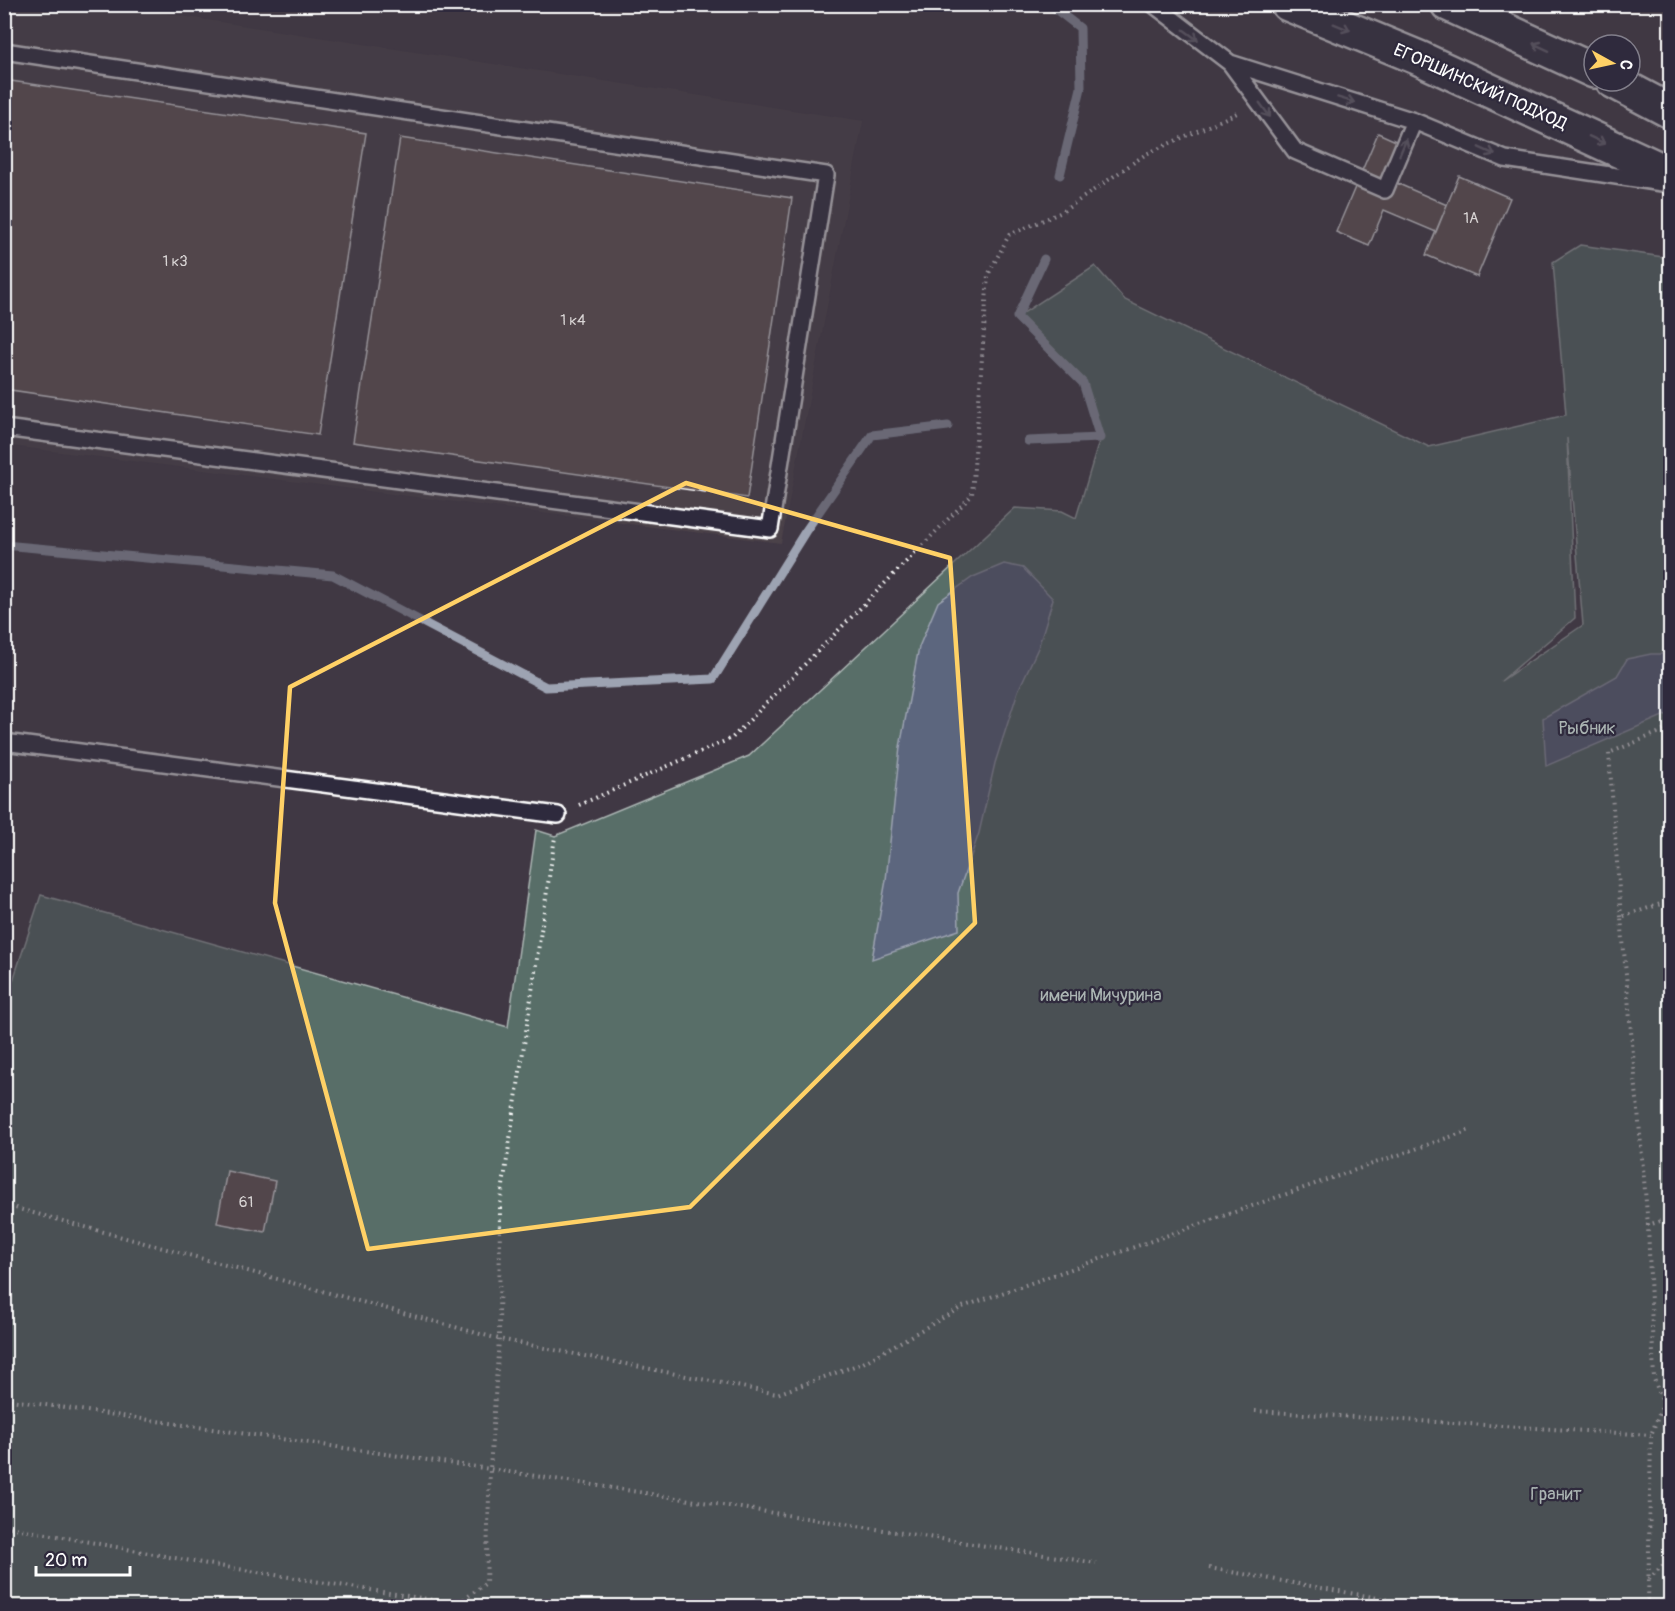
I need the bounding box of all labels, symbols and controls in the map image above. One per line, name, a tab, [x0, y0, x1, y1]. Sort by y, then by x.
one-way arrow	[1333, 22, 1351, 33]
one-way arrow	[1182, 28, 1198, 41]
north arrow	[1582, 33, 1642, 93]
street label: ЕГОРШИНСКИЙ ПОДХОД	[1390, 38, 1570, 136]
one-way arrow	[1532, 41, 1550, 52]
text: С	[1615, 59, 1636, 71]
one-way arrow	[1336, 95, 1355, 106]
one-way arrow	[1259, 102, 1271, 118]
one-way arrow	[1588, 135, 1606, 147]
one-way arrow	[1398, 138, 1409, 156]
one-way arrow	[1478, 146, 1496, 158]
house number: 1А	[1463, 209, 1479, 228]
house number: 1 к3	[162, 252, 188, 271]
house number: 1 к4	[560, 311, 586, 330]
park label: Рыбник	[1558, 717, 1616, 740]
park label: имени Мичурина	[1040, 984, 1162, 1007]
house number: 61	[239, 1193, 253, 1212]
park label: Гранит	[1530, 1483, 1582, 1506]
scale bar	[36, 1539, 130, 1577]
text: 20 m	[45, 1549, 87, 1572]

